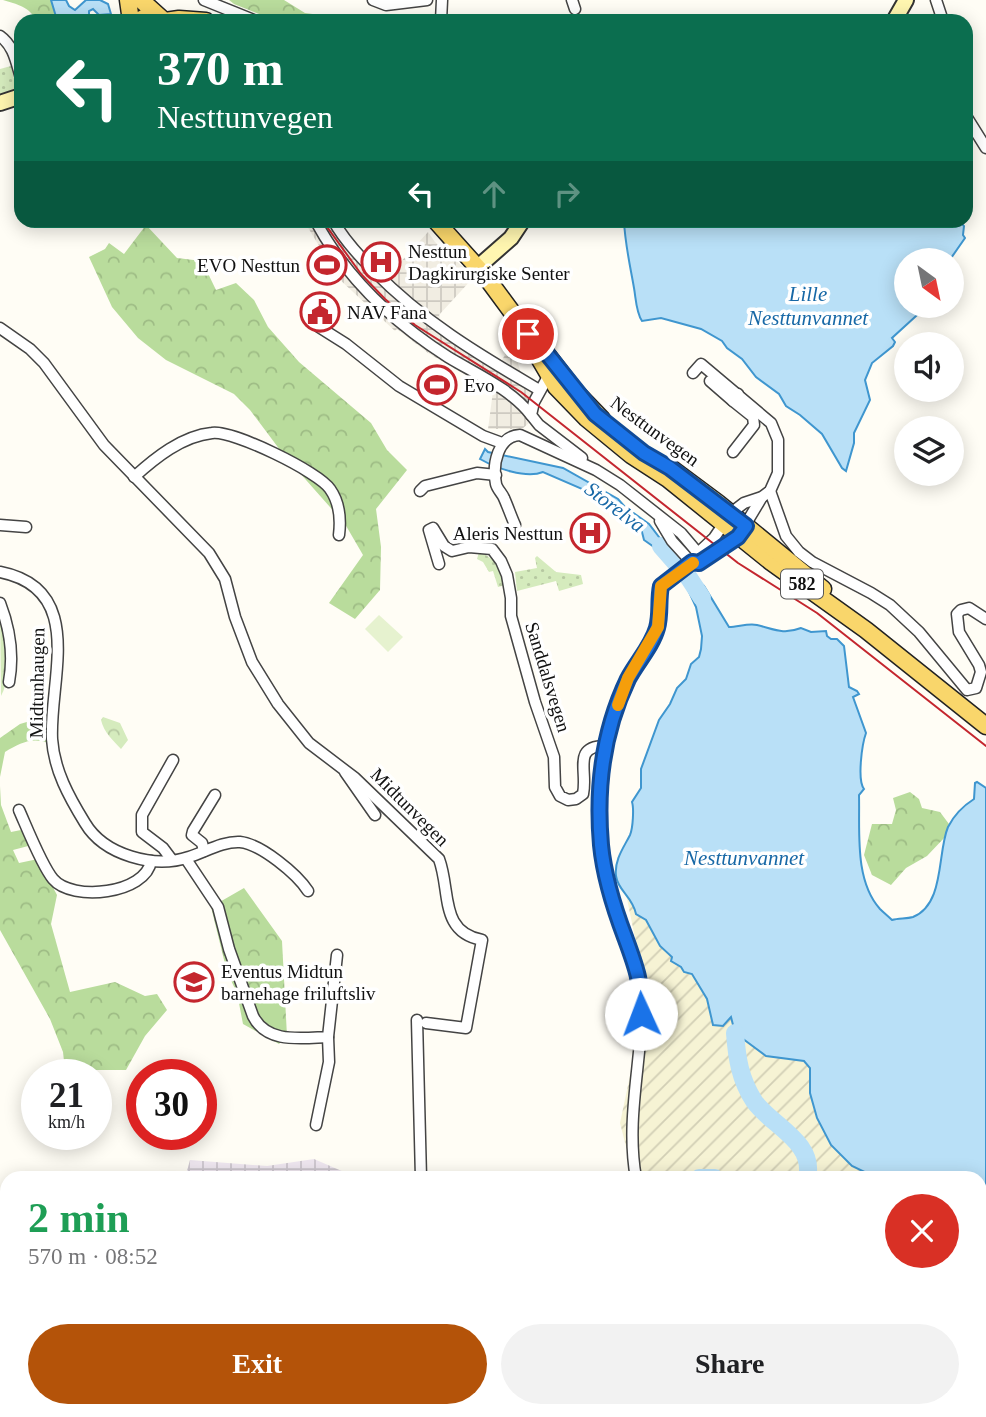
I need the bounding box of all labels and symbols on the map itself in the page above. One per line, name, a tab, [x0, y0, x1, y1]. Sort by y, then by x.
hospital icon: Nesttun Dagkirurgiske Senter	[360, 241, 402, 283]
place label: Nesttun Dagkirurgiske Senter	[408, 241, 570, 284]
sports icon: EVO Nesttun	[306, 244, 348, 286]
north arrow	[894, 248, 964, 318]
place label: EVO Nesttun	[197, 255, 300, 276]
water label: Lille Nesttunvannet	[747, 282, 869, 330]
public building icon: NAV Fana	[299, 291, 341, 333]
place label: NAV Fana	[347, 302, 428, 323]
pin	[498, 304, 558, 364]
sports icon: Evo	[416, 364, 458, 406]
place label: Evo	[464, 375, 495, 396]
street label: Nesttunvegen	[607, 392, 704, 470]
water label: Storelva	[580, 477, 650, 537]
hospital icon: Aleris Nesttun	[569, 512, 611, 554]
place label: Aleris Nesttun	[453, 523, 563, 544]
road number: 582	[781, 570, 823, 598]
street label: Sanddalsvegen	[521, 619, 575, 735]
street label: Midtunhaugen	[26, 627, 48, 739]
street label: Midtunvegen	[367, 764, 454, 851]
water label: Nesttunvannet	[683, 846, 805, 870]
school or university icon: Eventus Midtun barnehage friluftsliv	[173, 961, 215, 1003]
place label: Eventus Midtun barnehage friluftsliv	[221, 961, 376, 1004]
position arrow	[604, 977, 678, 1051]
speed limit sign: 30	[126, 1059, 217, 1150]

